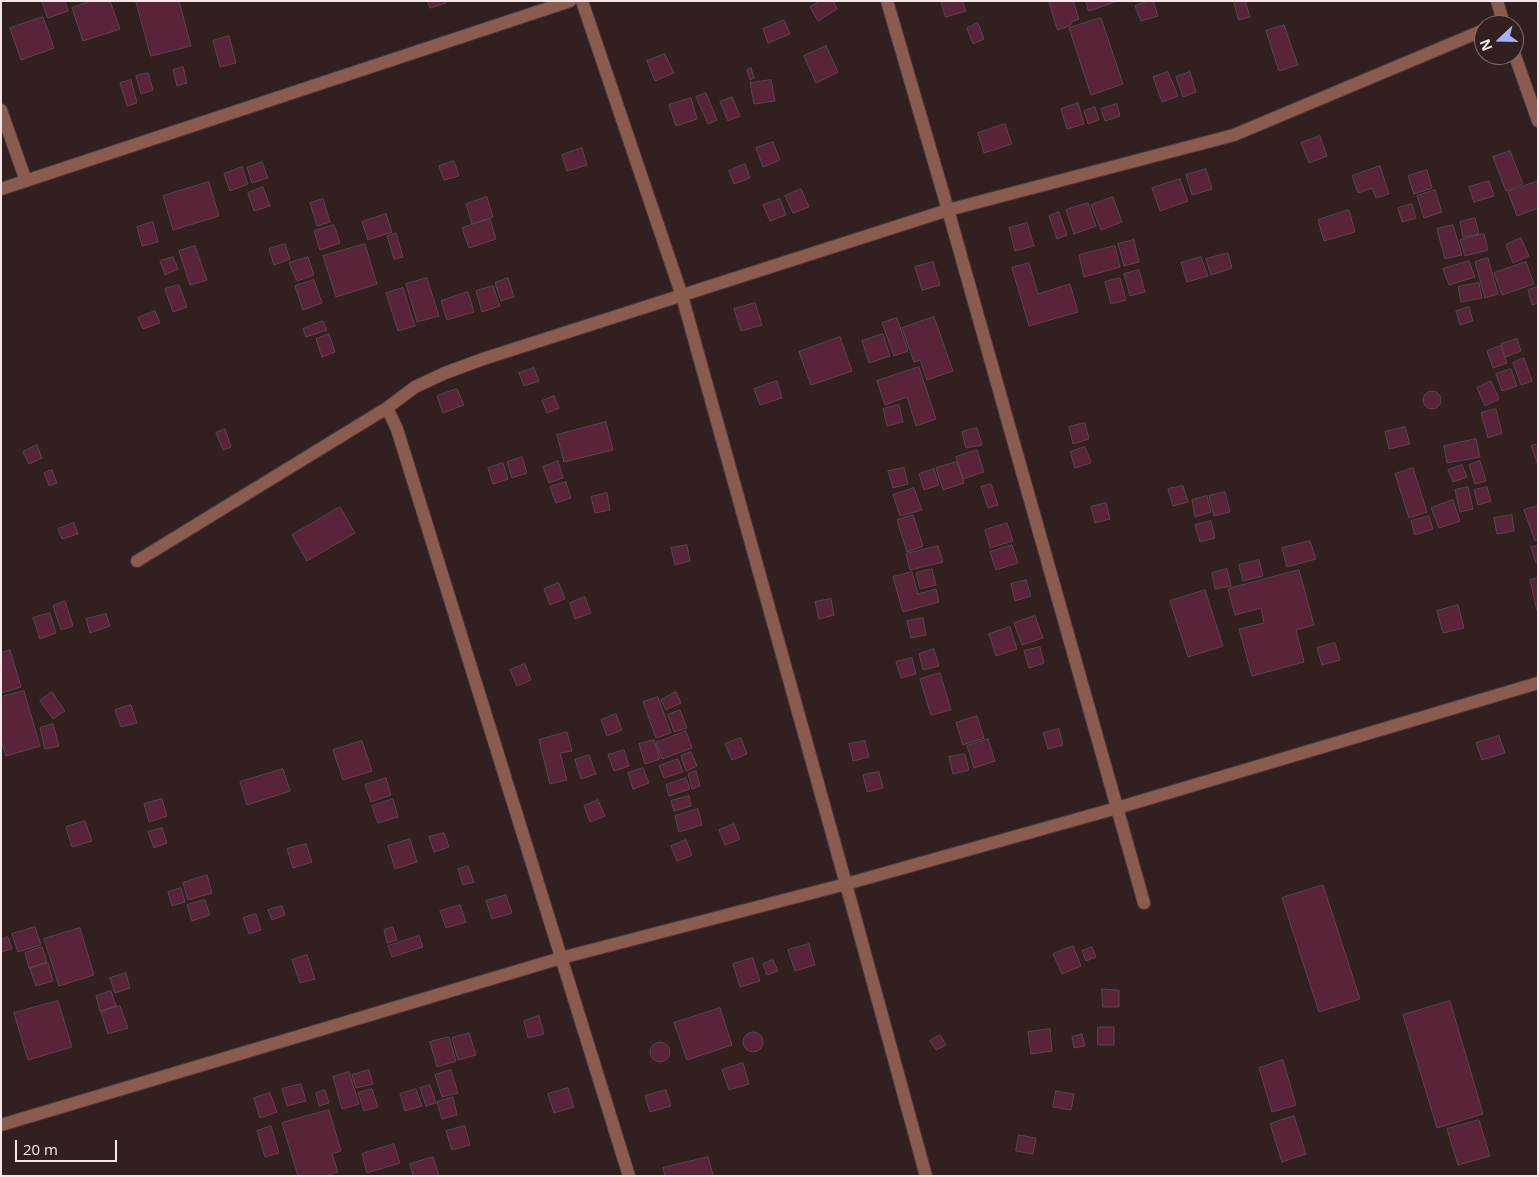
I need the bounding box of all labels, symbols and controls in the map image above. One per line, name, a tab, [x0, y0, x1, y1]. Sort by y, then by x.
north arrow	[1474, 15, 1524, 65]
text: N	[1475, 36, 1496, 54]
scale bar	[18, 1130, 120, 1162]
text: 20 m	[23, 1139, 58, 1159]

